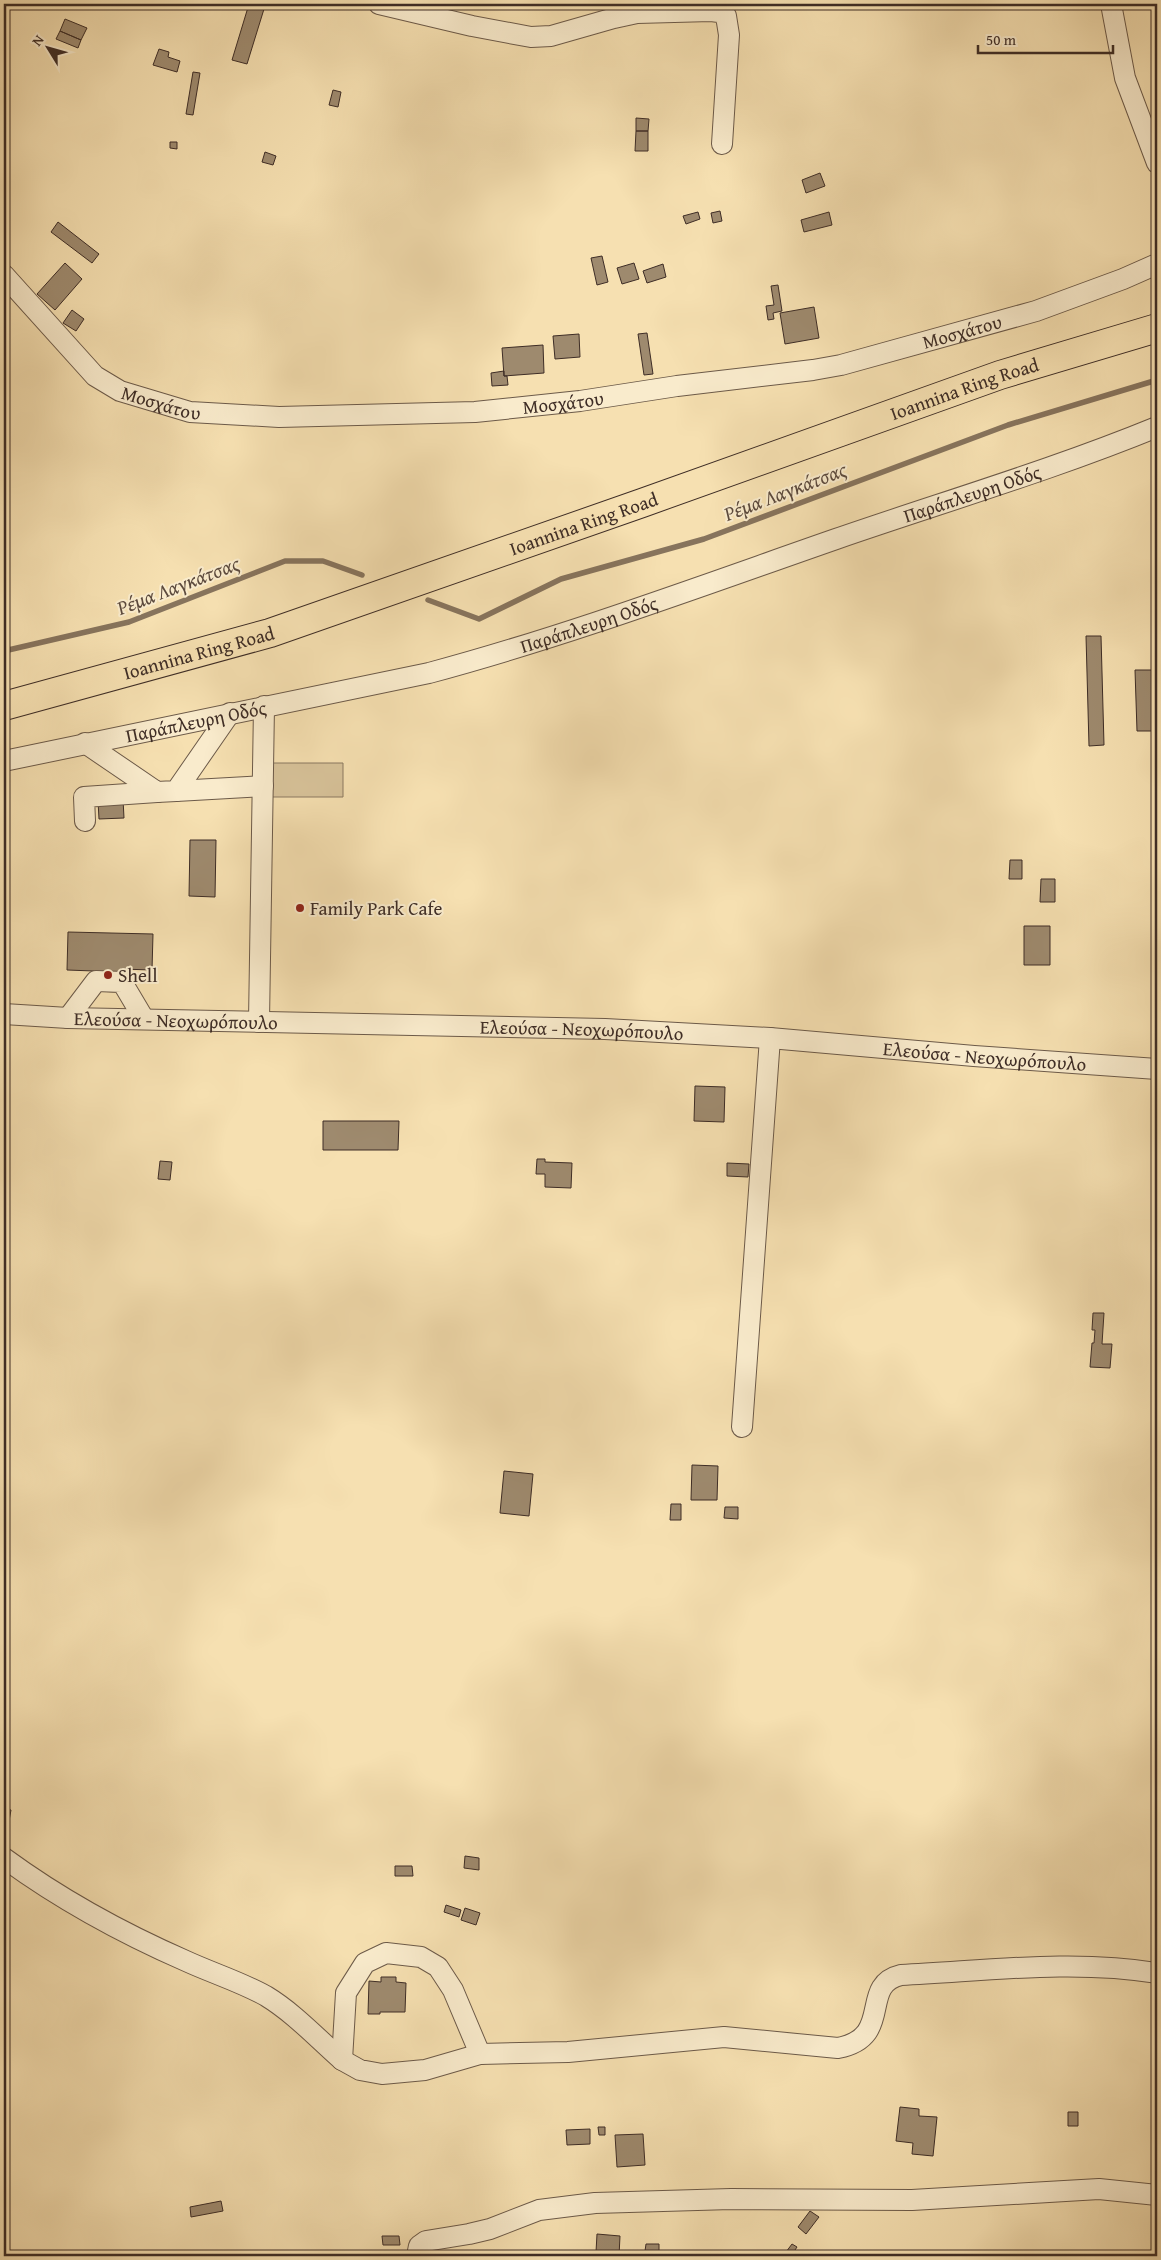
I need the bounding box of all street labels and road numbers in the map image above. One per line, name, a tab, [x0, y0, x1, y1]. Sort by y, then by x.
street label: Μοσχάτου	[919, 307, 1005, 356]
street label: Ioannina Ring Road	[886, 350, 1043, 427]
street label: Μοσχάτου	[118, 378, 201, 427]
street label: Μοσχάτου	[521, 384, 606, 421]
street label: Παράπλευρη Οδός	[900, 458, 1044, 529]
street label: Ioannina Ring Road	[506, 484, 662, 562]
street label: Παράπλευρη Οδός	[516, 589, 661, 660]
street label: Ioannina Ring Road	[120, 618, 278, 687]
street label: Παράπλευρη Οδός	[123, 693, 269, 749]
street label: Ελεούσα - Νεοχωρόπουλο	[74, 1004, 278, 1036]
street label: Ελεούσα - Νεοχωρόπουλο	[480, 1012, 684, 1047]
street label: Ελεούσα - Νεοχωρόπουλο	[882, 1034, 1087, 1078]

